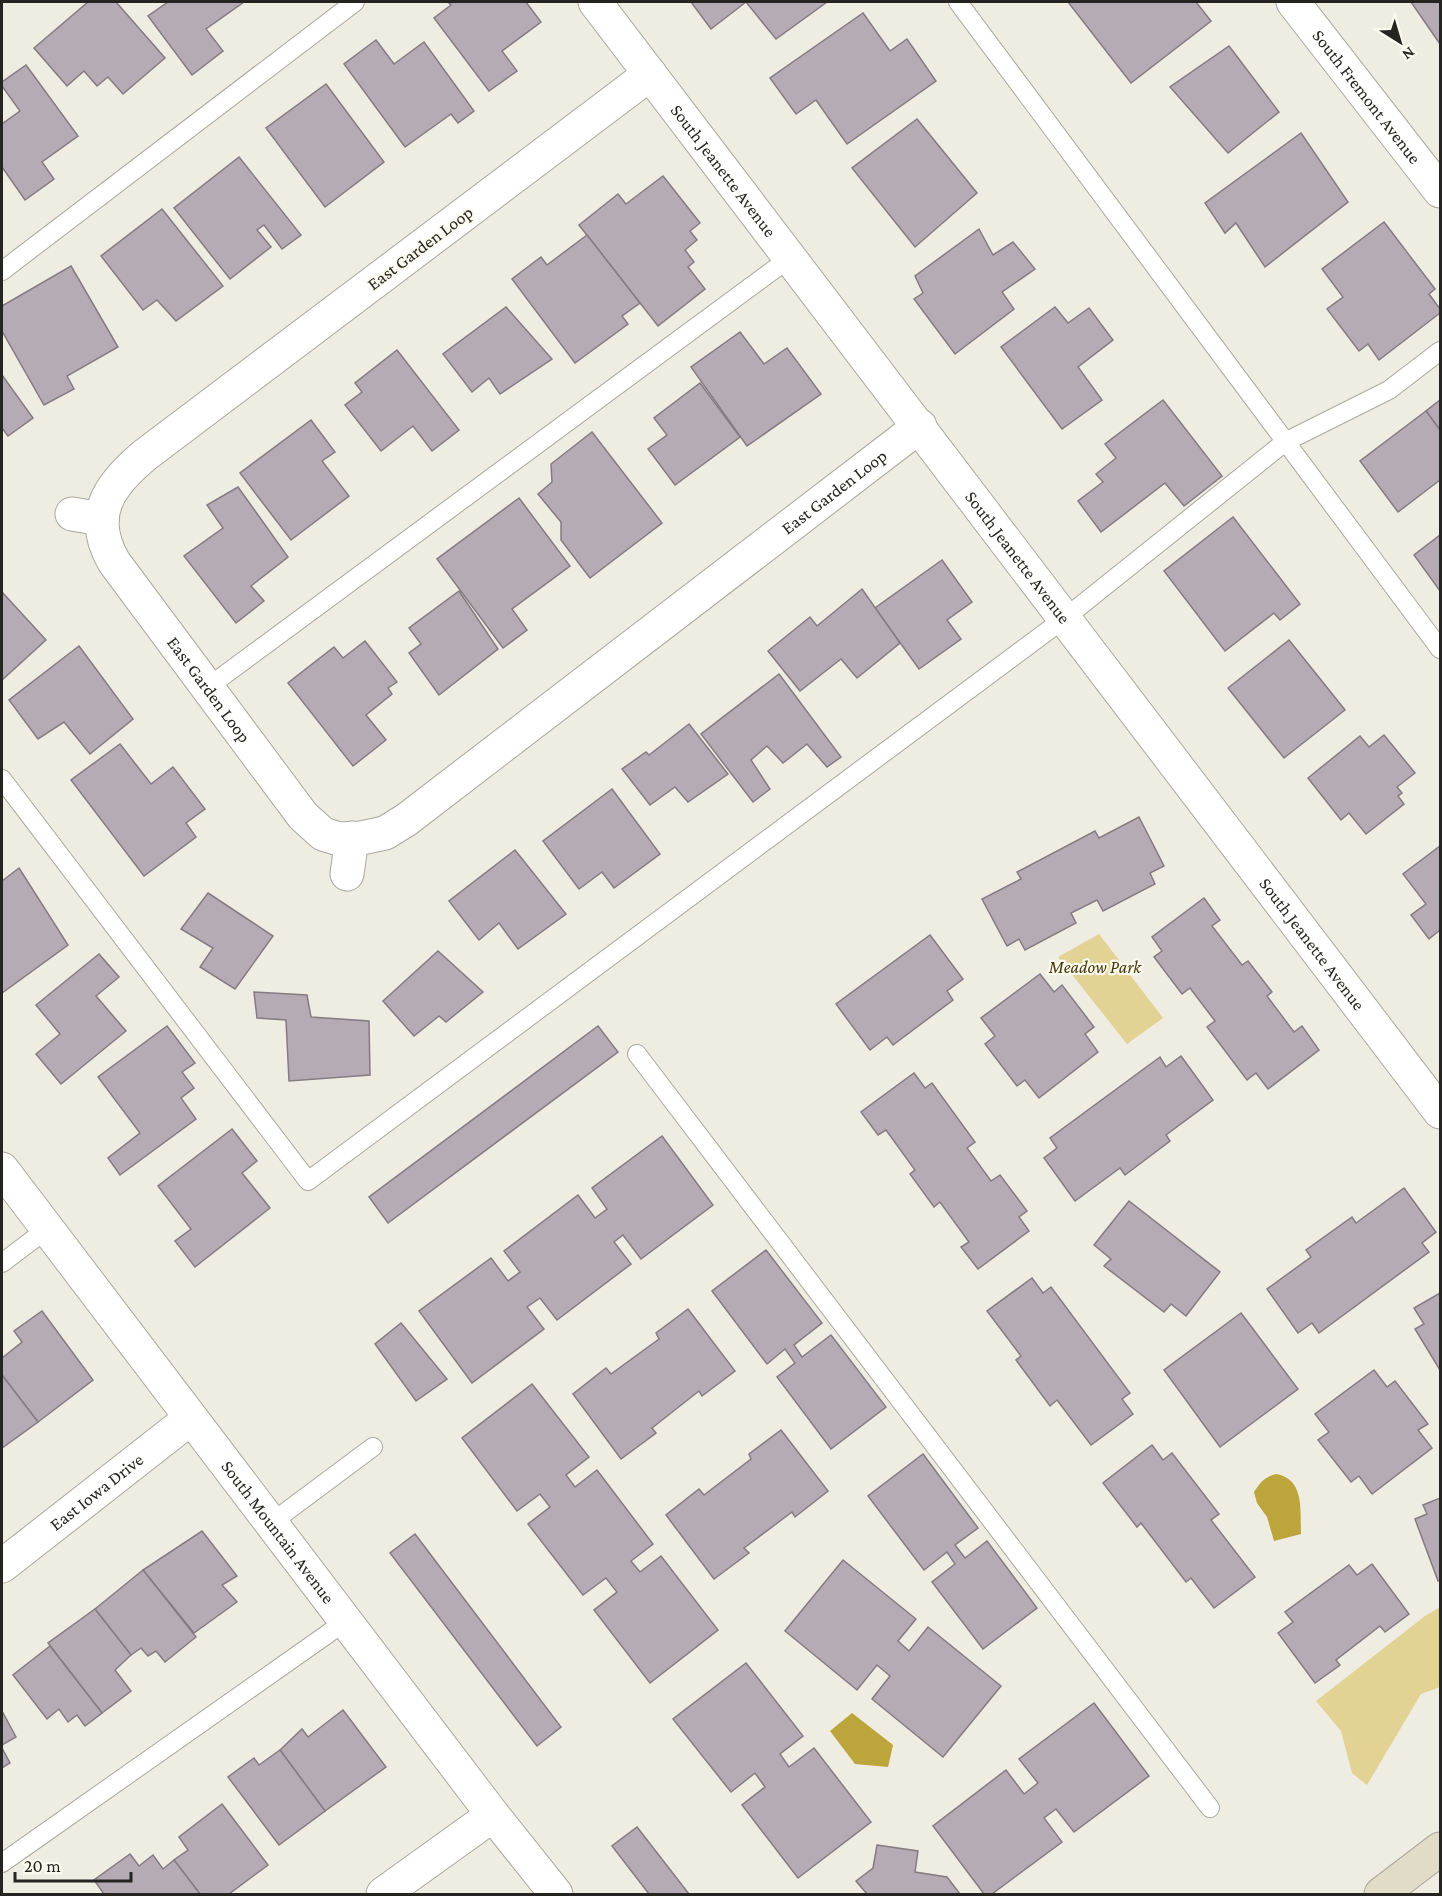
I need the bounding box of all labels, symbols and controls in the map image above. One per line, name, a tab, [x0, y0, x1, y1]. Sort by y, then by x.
north arrow	[1370, 12, 1430, 72]
street label: South Fremont Avenue	[1308, 26, 1425, 168]
text: N	[1399, 44, 1418, 64]
street label: South Jeanette Avenue	[667, 100, 780, 241]
street label: East Garden Loop	[363, 202, 477, 294]
street label: East Garden Loop	[778, 445, 891, 538]
street label: South Jeanette Avenue	[961, 487, 1075, 628]
street label: East Garden Loop	[163, 633, 255, 746]
street label: South Jeanette Avenue	[1255, 874, 1369, 1014]
park label: Meadow Park	[1048, 957, 1142, 977]
street label: East Iowa Drive	[46, 1449, 147, 1535]
street label: South Mountain Avenue	[217, 1457, 339, 1607]
scale bar	[15, 1845, 130, 1883]
text: 20 m	[24, 1856, 61, 1876]

